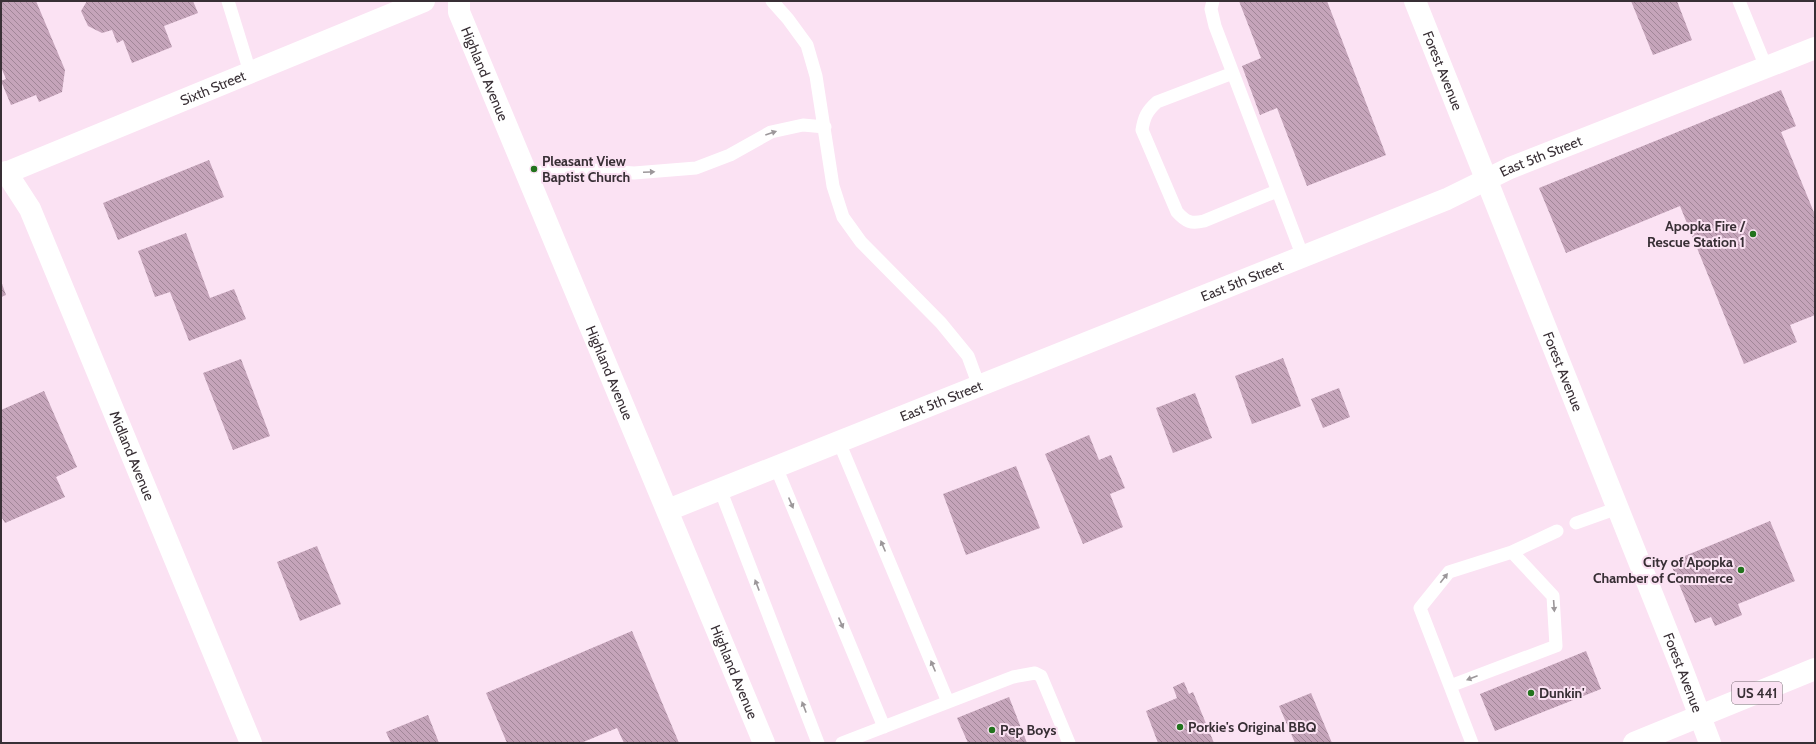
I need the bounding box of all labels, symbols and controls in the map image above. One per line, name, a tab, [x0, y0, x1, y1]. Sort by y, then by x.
street label: Highland Avenue	[457, 24, 512, 124]
street label: Forest Avenue	[1419, 28, 1467, 113]
street label: Sixth Street	[177, 66, 248, 109]
one-way arrow	[765, 130, 777, 136]
street label: East 5th Street	[1497, 131, 1585, 181]
place label: Pleasant View Baptist Church	[542, 152, 630, 186]
marker: Pleasant View Baptist Church	[529, 164, 539, 174]
one-way arrow	[643, 169, 656, 175]
place label: Apopka Fire / Rescue Station 1	[1647, 217, 1746, 251]
marker: Apopka Fire / Rescue Station 1	[1748, 229, 1758, 239]
street label: East 5th Street	[1198, 256, 1286, 305]
street label: Highland Avenue	[582, 323, 637, 423]
street label: Forest Avenue	[1539, 329, 1587, 414]
street label: East 5th Street	[897, 376, 985, 426]
street label: Midland Avenue	[106, 408, 159, 503]
one-way arrow	[788, 498, 794, 509]
one-way arrow	[879, 540, 885, 552]
place label: City of Apopka Chamber of Commerce	[1593, 553, 1733, 587]
marker: City of Apopka Chamber of Commerce	[1736, 565, 1746, 575]
one-way arrow	[1440, 572, 1448, 583]
one-way arrow	[753, 579, 759, 591]
one-way arrow	[1550, 600, 1557, 612]
one-way arrow	[838, 618, 844, 629]
street label: Highland Avenue	[707, 622, 762, 722]
street label: Forest Avenue	[1659, 630, 1707, 715]
one-way arrow	[930, 660, 936, 672]
one-way arrow	[1466, 675, 1478, 681]
road number: US 441	[1732, 682, 1782, 704]
place label: Dunkin'	[1539, 684, 1585, 702]
marker: Dunkin'	[1526, 688, 1536, 698]
one-way arrow	[800, 700, 806, 712]
place label: Porkie's Original BBQ	[1188, 718, 1317, 736]
place label: Pep Boys	[1000, 721, 1057, 739]
marker: Porkie's Original BBQ	[1175, 722, 1185, 732]
marker: Pep Boys	[987, 725, 997, 735]

